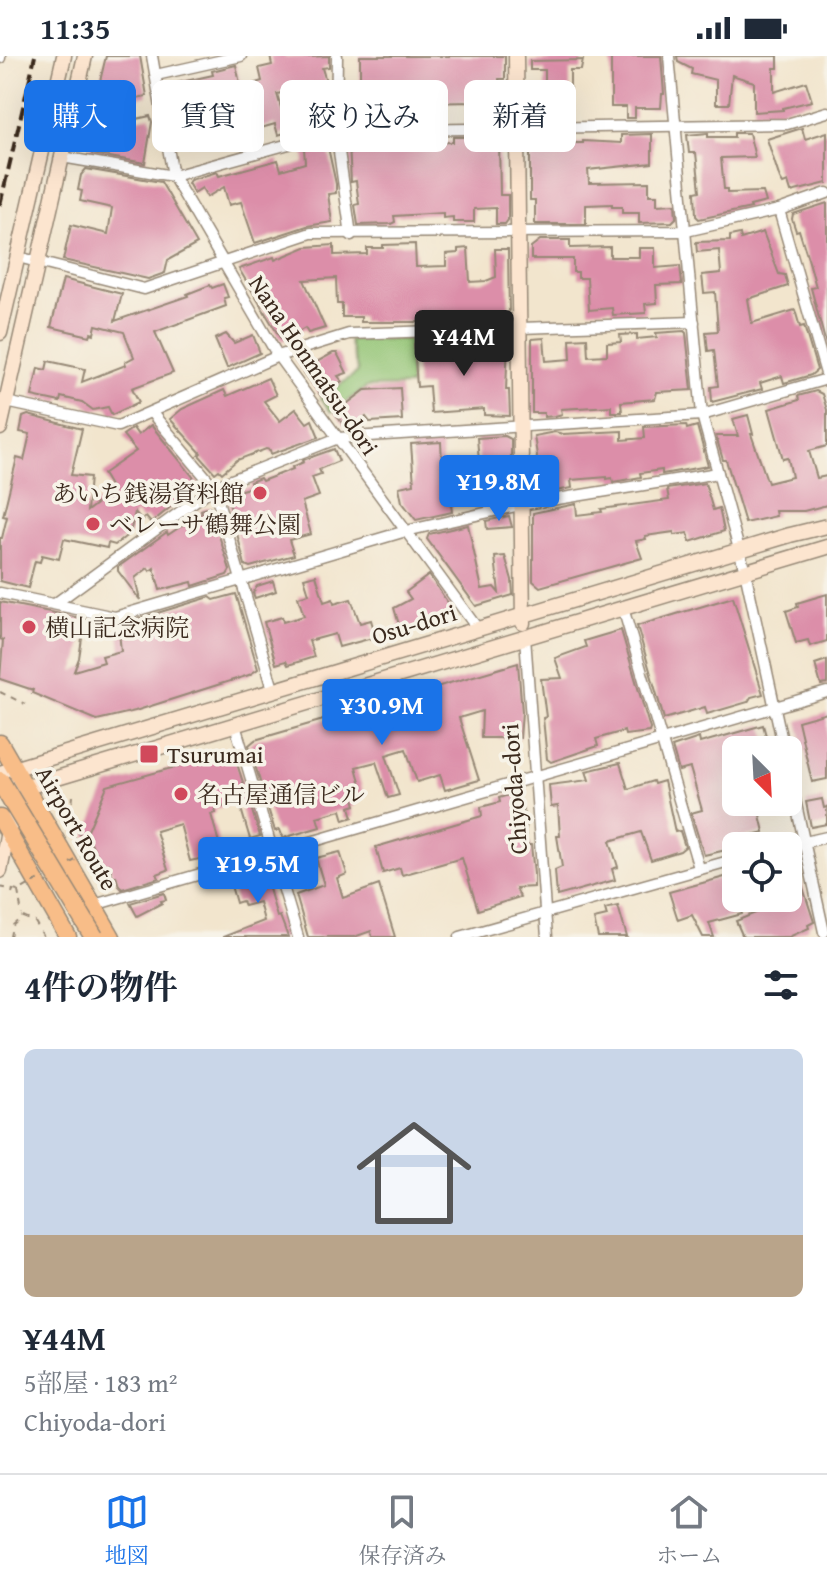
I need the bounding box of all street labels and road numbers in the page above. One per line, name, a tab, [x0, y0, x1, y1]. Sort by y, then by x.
street label: Nana Honmatsu-dori	[241, 268, 388, 462]
street label: Osu-dori	[367, 594, 461, 653]
street label: Chiyoda-dori	[492, 722, 536, 856]
street label: Airport Route	[27, 759, 127, 897]

